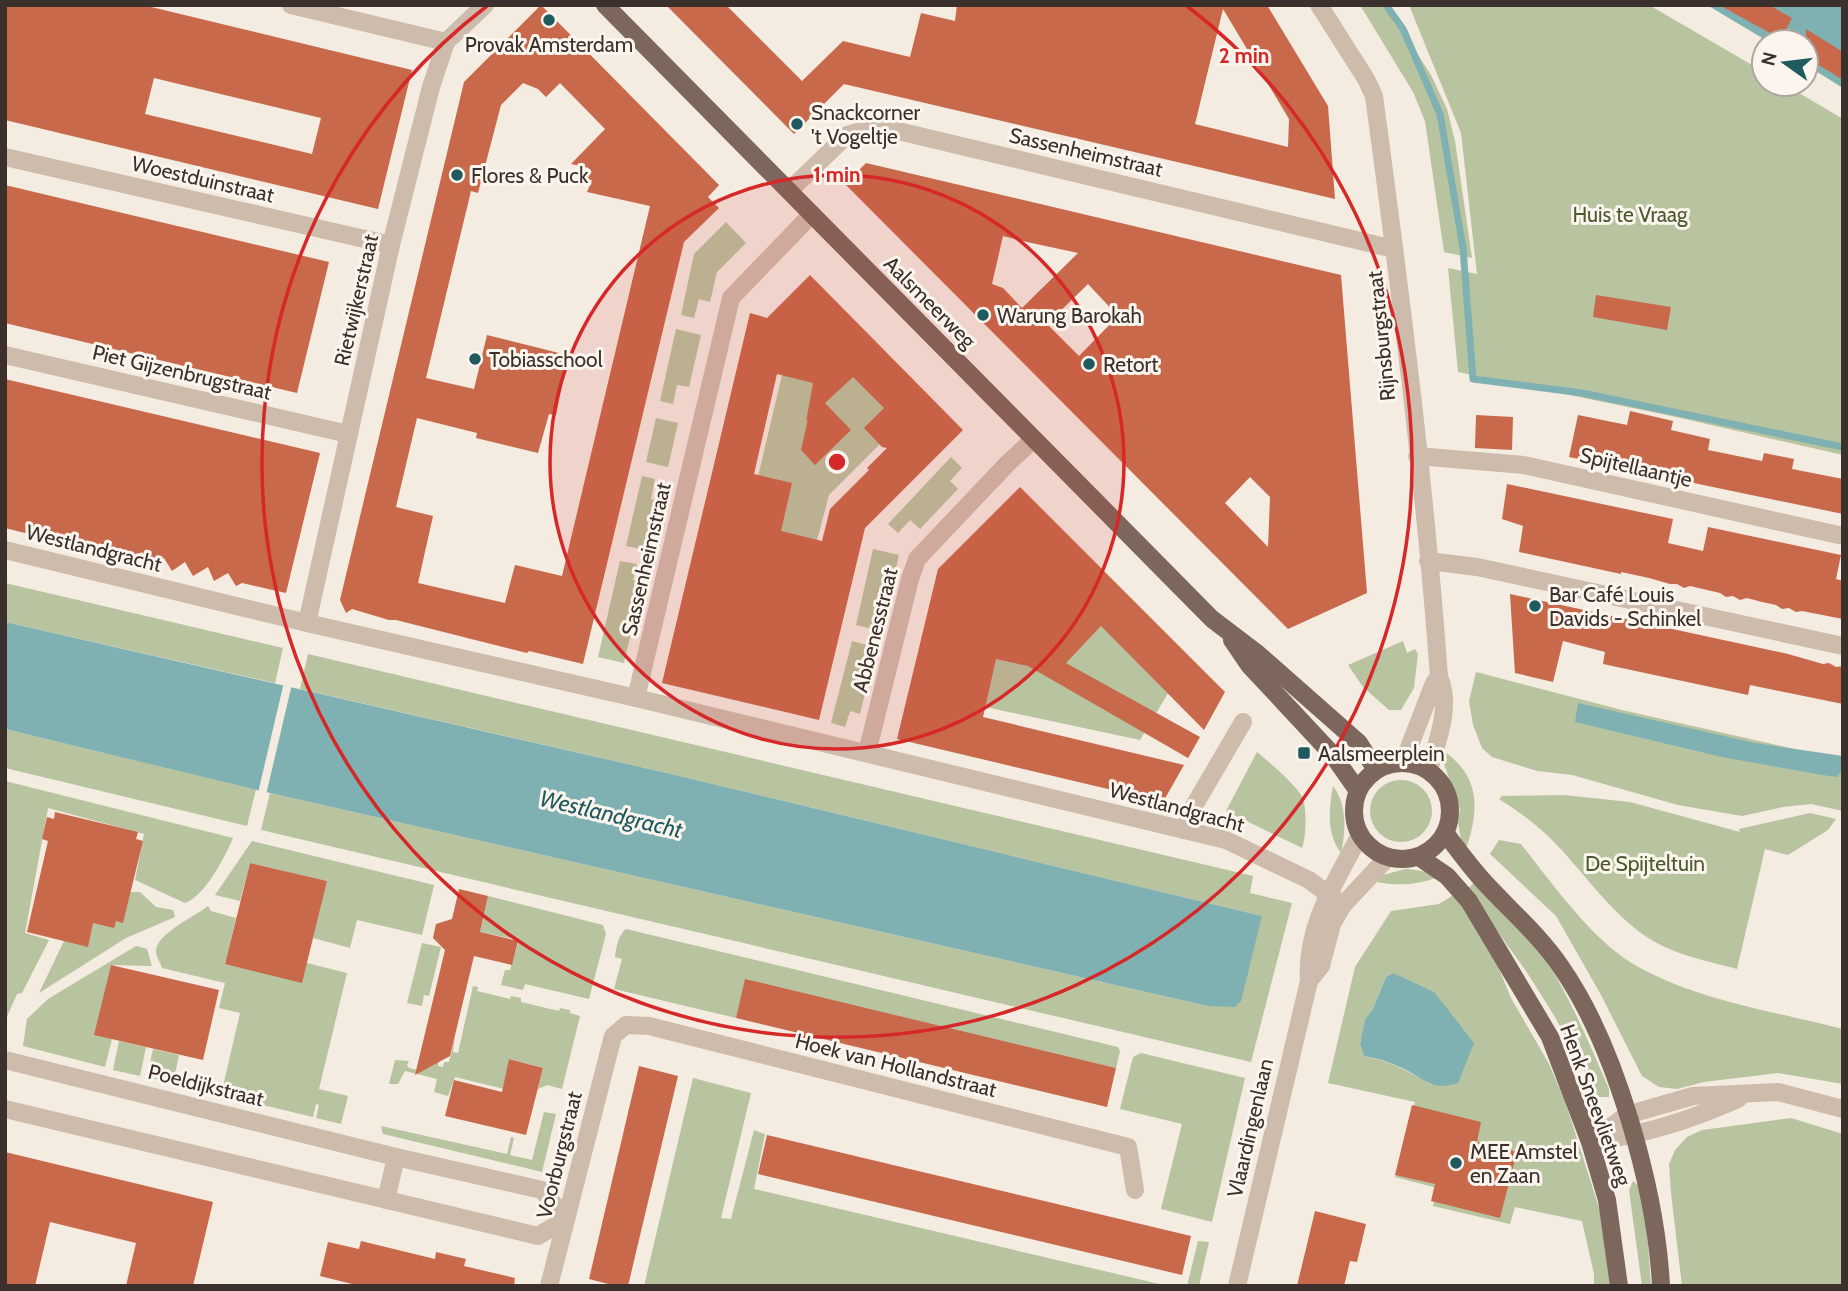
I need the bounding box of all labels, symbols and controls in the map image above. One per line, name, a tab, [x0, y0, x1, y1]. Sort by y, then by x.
marker: Provak Amsterdam	[541, 12, 557, 28]
north arrow	[1750, 28, 1820, 98]
place label: Provak Amsterdam	[465, 32, 633, 57]
text: 2 min	[1219, 43, 1269, 68]
text: N	[1756, 50, 1782, 68]
place label: Snackcorner 't Vogeltje	[811, 100, 921, 150]
marker: Snackcorner 't Vogeltje	[789, 116, 805, 132]
street label: Sassenheimstraat	[1007, 122, 1165, 182]
street label: Woestduinstraat	[129, 150, 277, 208]
text: 1 min	[813, 162, 861, 187]
place label: Flores & Puck	[471, 163, 589, 188]
marker: Flores & Puck	[449, 167, 465, 183]
park label: Huis te Vraag	[1572, 202, 1688, 227]
street label: Rietwijkerstraat	[329, 232, 384, 369]
street label: Aalsmeerweg	[879, 251, 981, 353]
street label: Rijnsburgstraat	[1362, 270, 1401, 402]
place label: Warung Barokah	[997, 303, 1142, 328]
marker: Warung Barokah	[975, 307, 991, 323]
street label: Piet Gijzenbrugstraat	[90, 339, 274, 406]
place label: Tobiasschool	[489, 347, 603, 372]
marker: Tobiasschool	[467, 351, 483, 367]
place label: Retort	[1103, 352, 1158, 377]
marker: Retort	[1081, 356, 1097, 372]
street label: Spijtellaantje	[1577, 442, 1695, 493]
centre of rings	[825, 450, 849, 474]
street label: Sassenheimstraat	[616, 480, 676, 638]
street label: Westlandgracht	[24, 519, 164, 577]
street label: Abbenesstraat	[847, 565, 903, 695]
place label: Bar Café Louis Davids - Schinkel	[1549, 582, 1701, 631]
marker: Bar Café Louis Davids - Schinkel	[1527, 598, 1543, 614]
place label: Aalsmeerplein	[1318, 741, 1445, 766]
marker: Aalsmeerplein	[1296, 745, 1312, 761]
street label: Westlandgracht	[1107, 777, 1247, 837]
water label: Westlandgracht	[537, 784, 686, 844]
park label: De Spijteltuin	[1585, 851, 1705, 877]
street label: Henk Sneevlietweg	[1555, 1021, 1637, 1190]
street label: Hoek van Hollandstraat	[793, 1028, 999, 1102]
street label: Vlaardingenlaan	[1222, 1056, 1278, 1200]
street label: Poeldijkstraat	[145, 1059, 266, 1112]
street label: Voorburgstraat	[531, 1089, 587, 1221]
place label: MEE Amstel en Zaan	[1470, 1139, 1578, 1188]
marker: MEE Amstel en Zaan	[1448, 1155, 1464, 1171]

